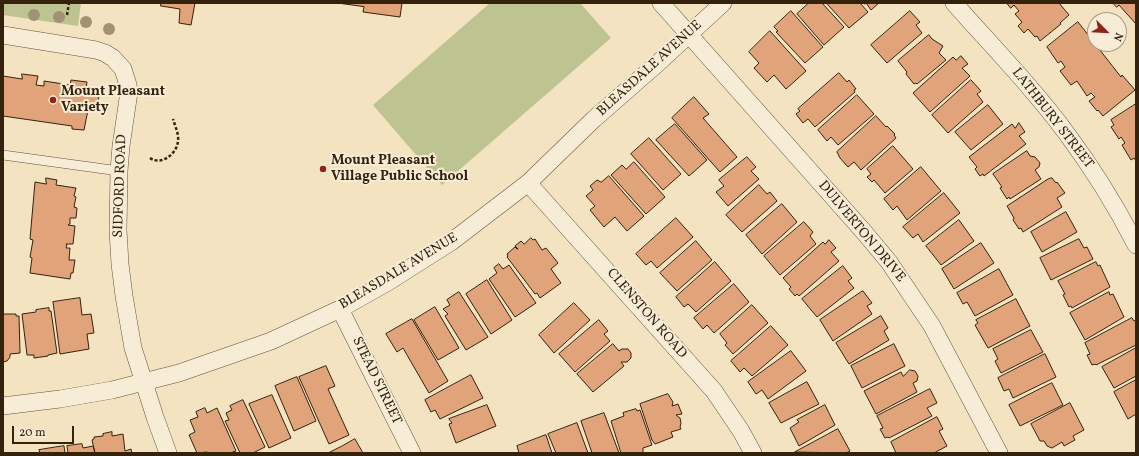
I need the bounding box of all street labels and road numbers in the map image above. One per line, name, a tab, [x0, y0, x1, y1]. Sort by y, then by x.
street label: BLEASDALE AVENUE	[594, 17, 706, 121]
street label: LATHBURY STREET	[1007, 65, 1097, 173]
street label: SIDFORD ROAD	[111, 134, 131, 238]
street label: DULVERTON DRIVE	[814, 178, 908, 286]
street label: BLEASDALE AVENUE	[337, 230, 461, 314]
street label: CLENSTON ROAD	[602, 265, 690, 363]
street label: STEAD STREET	[348, 334, 404, 428]

